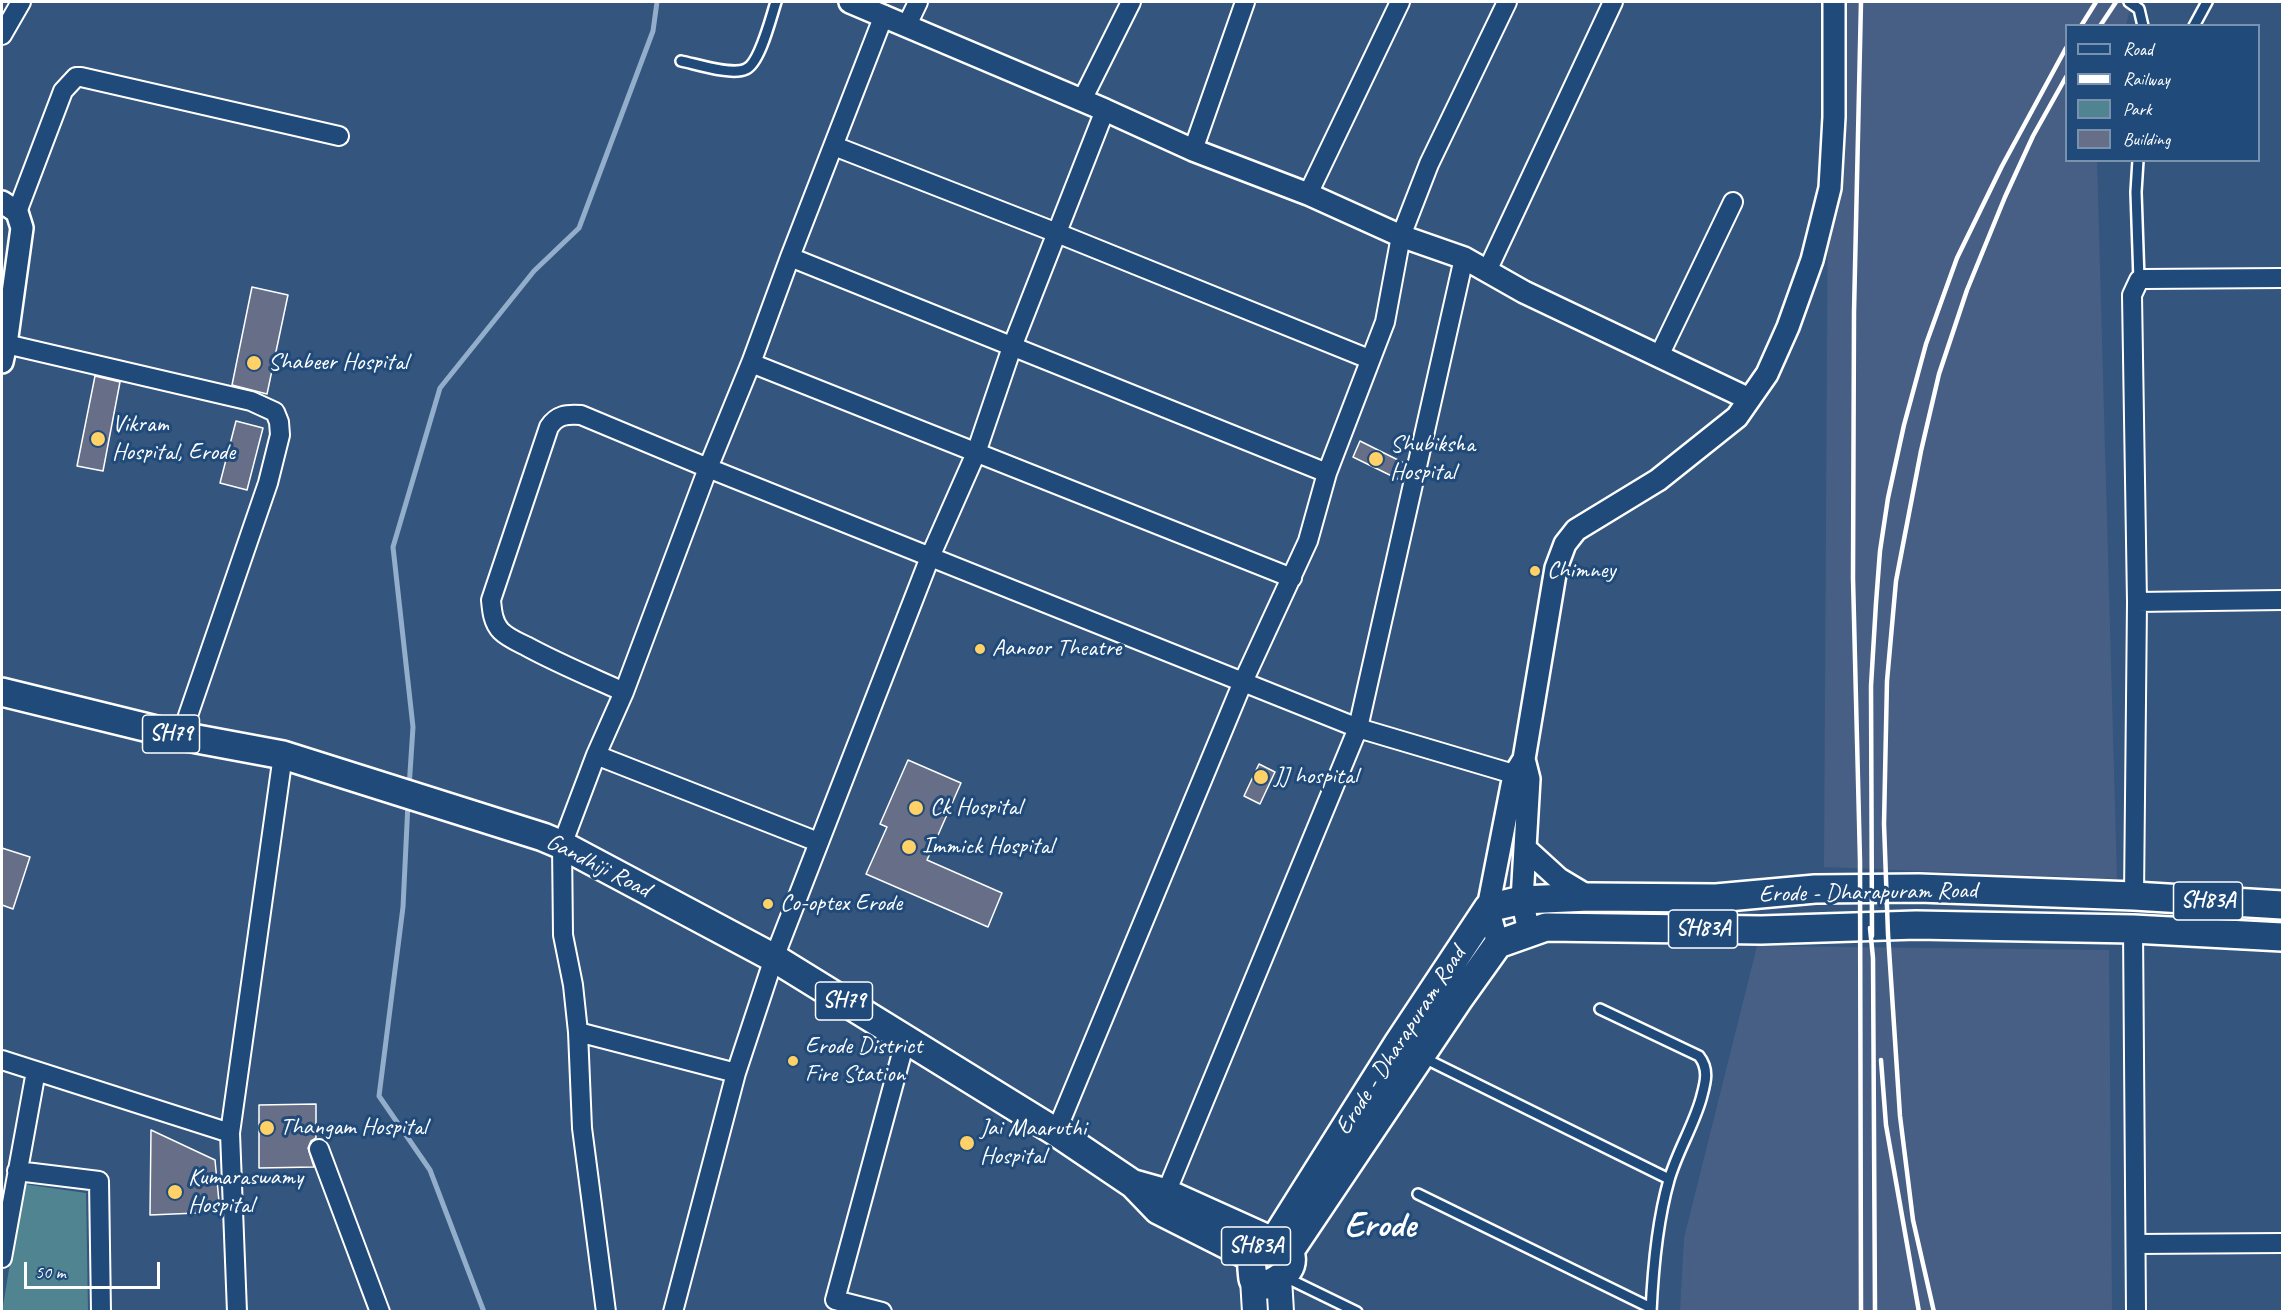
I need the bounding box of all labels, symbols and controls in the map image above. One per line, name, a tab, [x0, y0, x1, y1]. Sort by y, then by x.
legend	[2065, 24, 2260, 162]
text: Road	[2123, 38, 2153, 60]
text: Railway	[2123, 68, 2170, 90]
text: Park	[2123, 98, 2152, 120]
text: Building	[2123, 128, 2170, 150]
place label: Shabeer Hospital	[268, 349, 408, 377]
marker: Shabeer Hospital	[245, 354, 263, 372]
place label: Vikram Hospital, Erode	[112, 411, 235, 467]
marker: Vikram Hospital, Erode	[89, 430, 107, 448]
place label: Shubiksha Hospital	[1390, 431, 1475, 487]
marker: Shubiksha Hospital	[1367, 450, 1385, 468]
place label: Chimney	[1547, 557, 1615, 585]
marker: Chimney	[1528, 564, 1542, 578]
place label: Aanoor Theatre	[992, 635, 1121, 663]
marker: Aanoor Theatre	[973, 642, 987, 656]
road number: SH79	[142, 715, 200, 753]
place label: JJ hospital	[1274, 763, 1358, 791]
marker: JJ hospital	[1252, 768, 1270, 786]
place label: Ck Hospital	[930, 794, 1021, 822]
marker: Ck Hospital	[907, 799, 925, 817]
street label: Gandhiji Road	[541, 827, 655, 905]
place label: Immick Hospital	[922, 833, 1053, 861]
marker: Immick Hospital	[900, 838, 918, 856]
street label: Erode - Dharapuram Road	[1759, 877, 1977, 909]
road number: SH83A	[2174, 882, 2242, 920]
place label: Co-optex Erode	[780, 890, 902, 918]
marker: Co-optex Erode	[761, 897, 775, 911]
road number: SH83A	[1668, 910, 1738, 948]
street label: Erode - Dharapuram Road	[1330, 942, 1472, 1140]
road number: SH79	[816, 982, 872, 1020]
place label: Erode District Fire Station	[805, 1033, 922, 1089]
marker: Erode District Fire Station	[786, 1054, 800, 1068]
place label: Thangam Hospital	[280, 1114, 427, 1142]
place label: Jai Maaruthi Hospital	[980, 1115, 1086, 1171]
marker: Thangam Hospital	[258, 1119, 276, 1137]
marker: Jai Maaruthi Hospital	[958, 1134, 976, 1152]
place label: Kumaraswamy Hospital	[188, 1164, 303, 1220]
marker: Kumaraswamy Hospital	[166, 1183, 184, 1201]
district label: Erode	[1344, 1205, 1416, 1249]
road number: SH83A	[1222, 1227, 1290, 1265]
scale bar	[27, 1250, 164, 1288]
text: 50 m	[35, 1261, 66, 1283]

